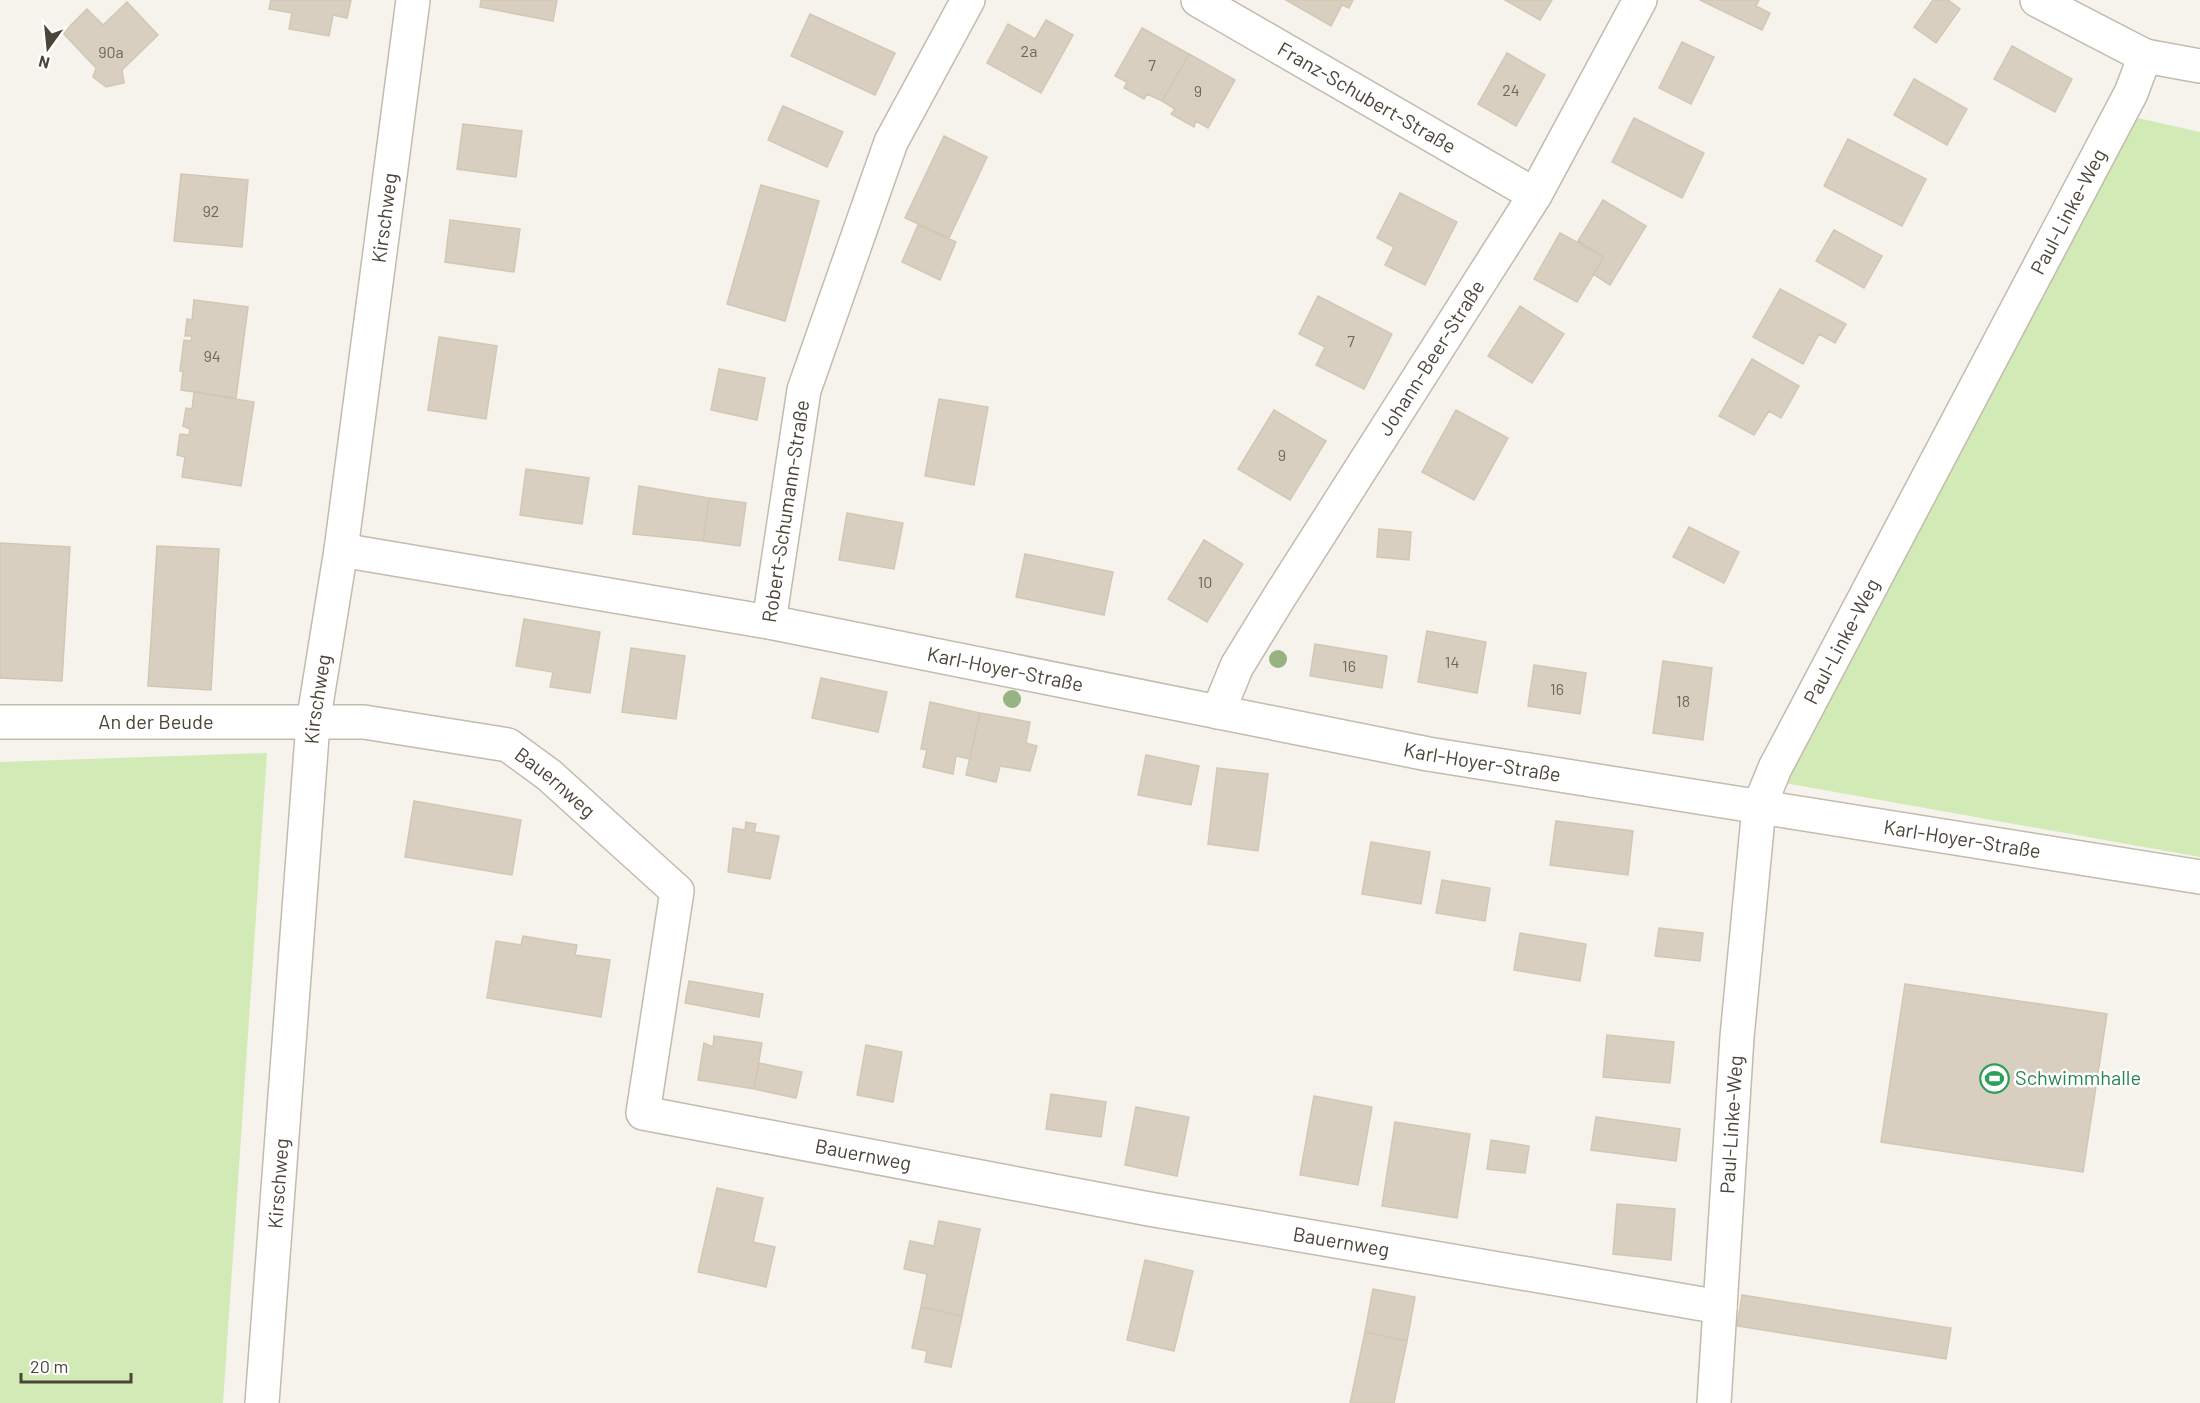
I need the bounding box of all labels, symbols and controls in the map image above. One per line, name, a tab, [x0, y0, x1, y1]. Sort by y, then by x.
north arrow	[18, 18, 78, 78]
street label: Franz-Schubert-Straße	[1274, 36, 1461, 158]
house number: 2a	[1021, 41, 1037, 60]
house number: 90a	[98, 42, 124, 61]
text: N	[36, 52, 52, 74]
house number: 7	[1148, 55, 1156, 74]
house number: 24	[1502, 80, 1520, 99]
house number: 9	[1194, 81, 1202, 100]
street label: Paul-Linke-Weg	[2025, 144, 2111, 278]
street label: Kirschweg	[366, 171, 401, 264]
house number: 92	[203, 201, 219, 220]
street label: Johann-Beer-Straße	[1372, 275, 1489, 440]
house number: 7	[1347, 331, 1355, 350]
house number: 94	[203, 346, 221, 365]
street label: Robert-Schumann-Straße	[756, 398, 813, 624]
house number: 9	[1278, 445, 1286, 464]
house number: 10	[1198, 572, 1212, 591]
street label: Paul-Linke-Weg	[1798, 574, 1884, 708]
street label: Karl-Hoyer-Straße	[925, 641, 1086, 696]
street label: Kirschweg	[298, 652, 335, 745]
house number: 14	[1445, 652, 1459, 671]
house number: 16	[1342, 656, 1356, 675]
house number: 16	[1550, 679, 1564, 698]
house number: 18	[1676, 691, 1690, 710]
street label: An der Beude	[98, 709, 214, 733]
street label: Karl-Hoyer-Straße	[1402, 736, 1563, 786]
street label: Bauernweg	[511, 741, 601, 822]
street label: Karl-Hoyer-Straße	[1882, 814, 2043, 862]
street label: Paul-Linke-Weg	[1714, 1055, 1747, 1194]
sports icon: Schwimmhalle	[1978, 1062, 2010, 1094]
place label: Schwimmhalle	[2015, 1065, 2141, 1089]
street label: Bauernweg	[813, 1133, 913, 1175]
street label: Kirschweg	[262, 1137, 293, 1230]
street label: Bauernweg	[1291, 1221, 1391, 1261]
scale bar	[21, 1346, 130, 1384]
text: 20 m	[30, 1355, 68, 1377]

